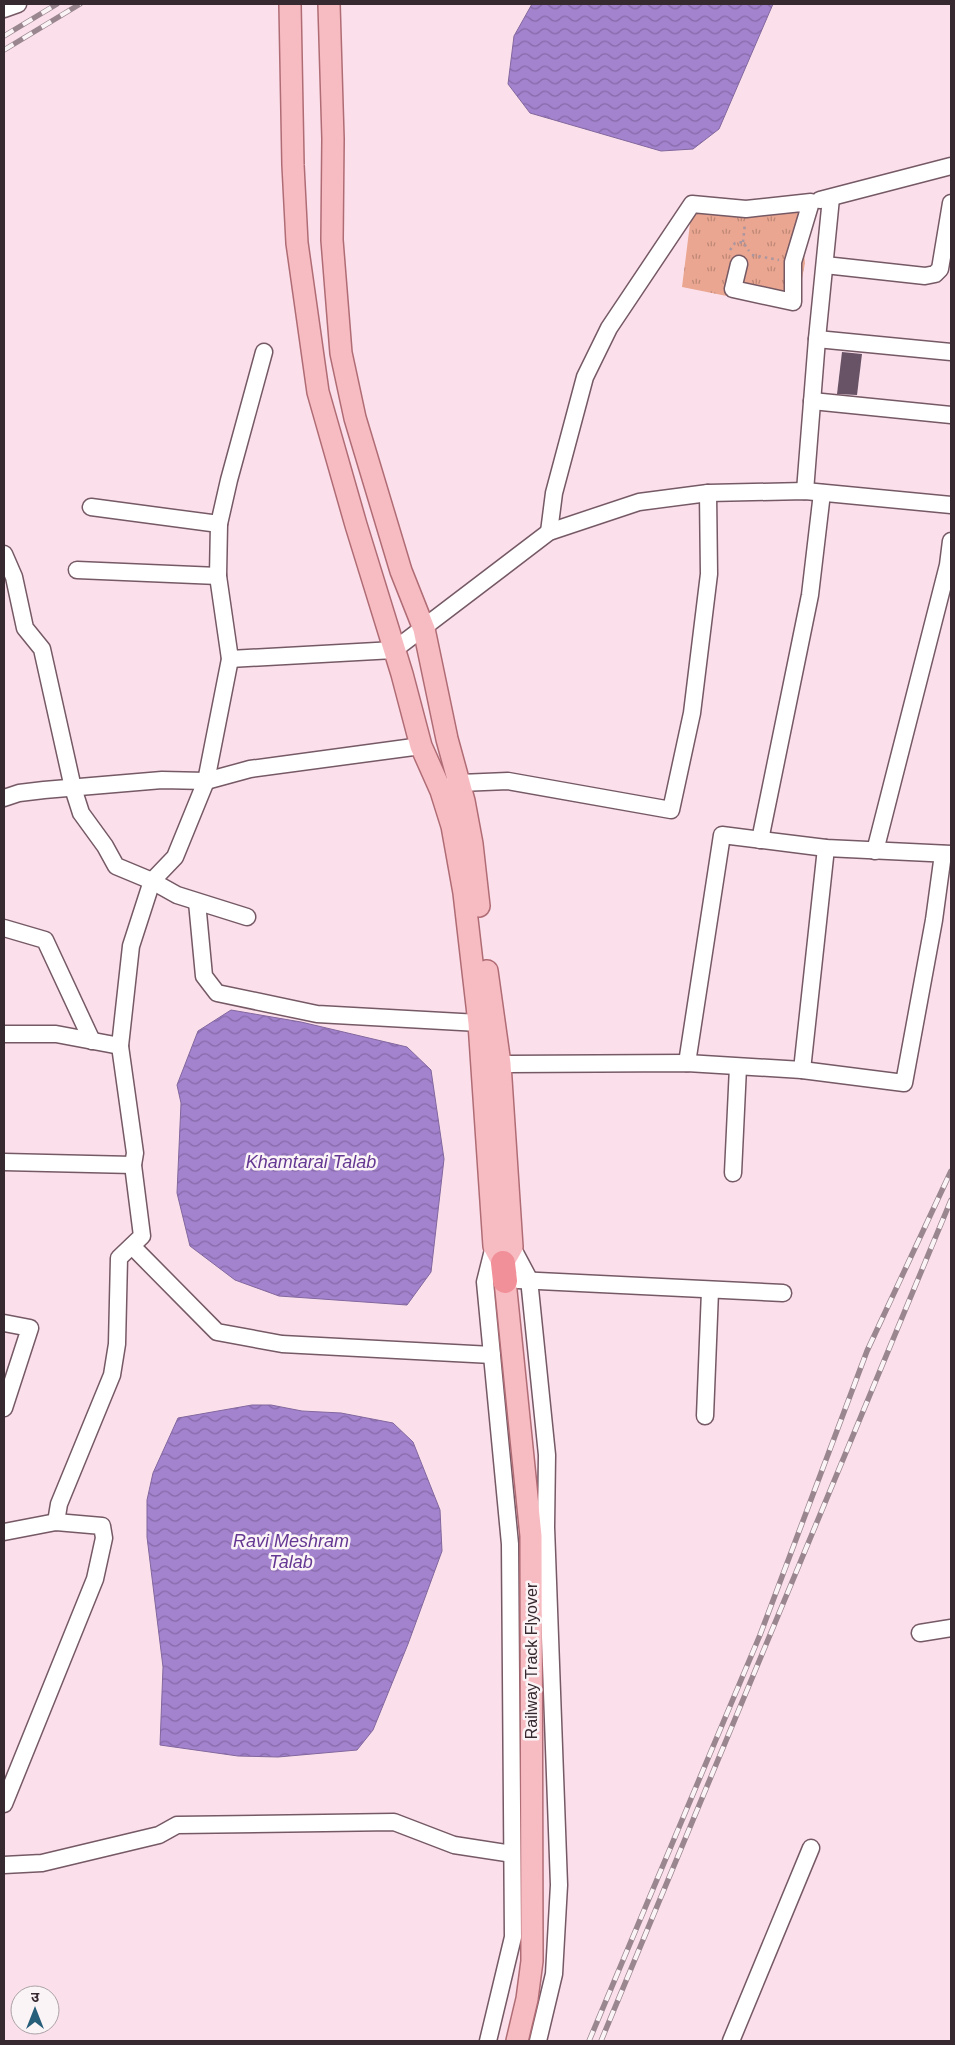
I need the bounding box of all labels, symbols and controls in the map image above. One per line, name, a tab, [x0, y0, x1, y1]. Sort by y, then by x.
water label: Khamtarai Talab	[246, 1152, 376, 1172]
water label: Ravi Meshram Talab	[233, 1531, 349, 1572]
street label: Railway Track Flyover	[523, 1582, 540, 1739]
north arrow	[10, 1985, 60, 2035]
text: उ	[31, 1989, 40, 2005]

